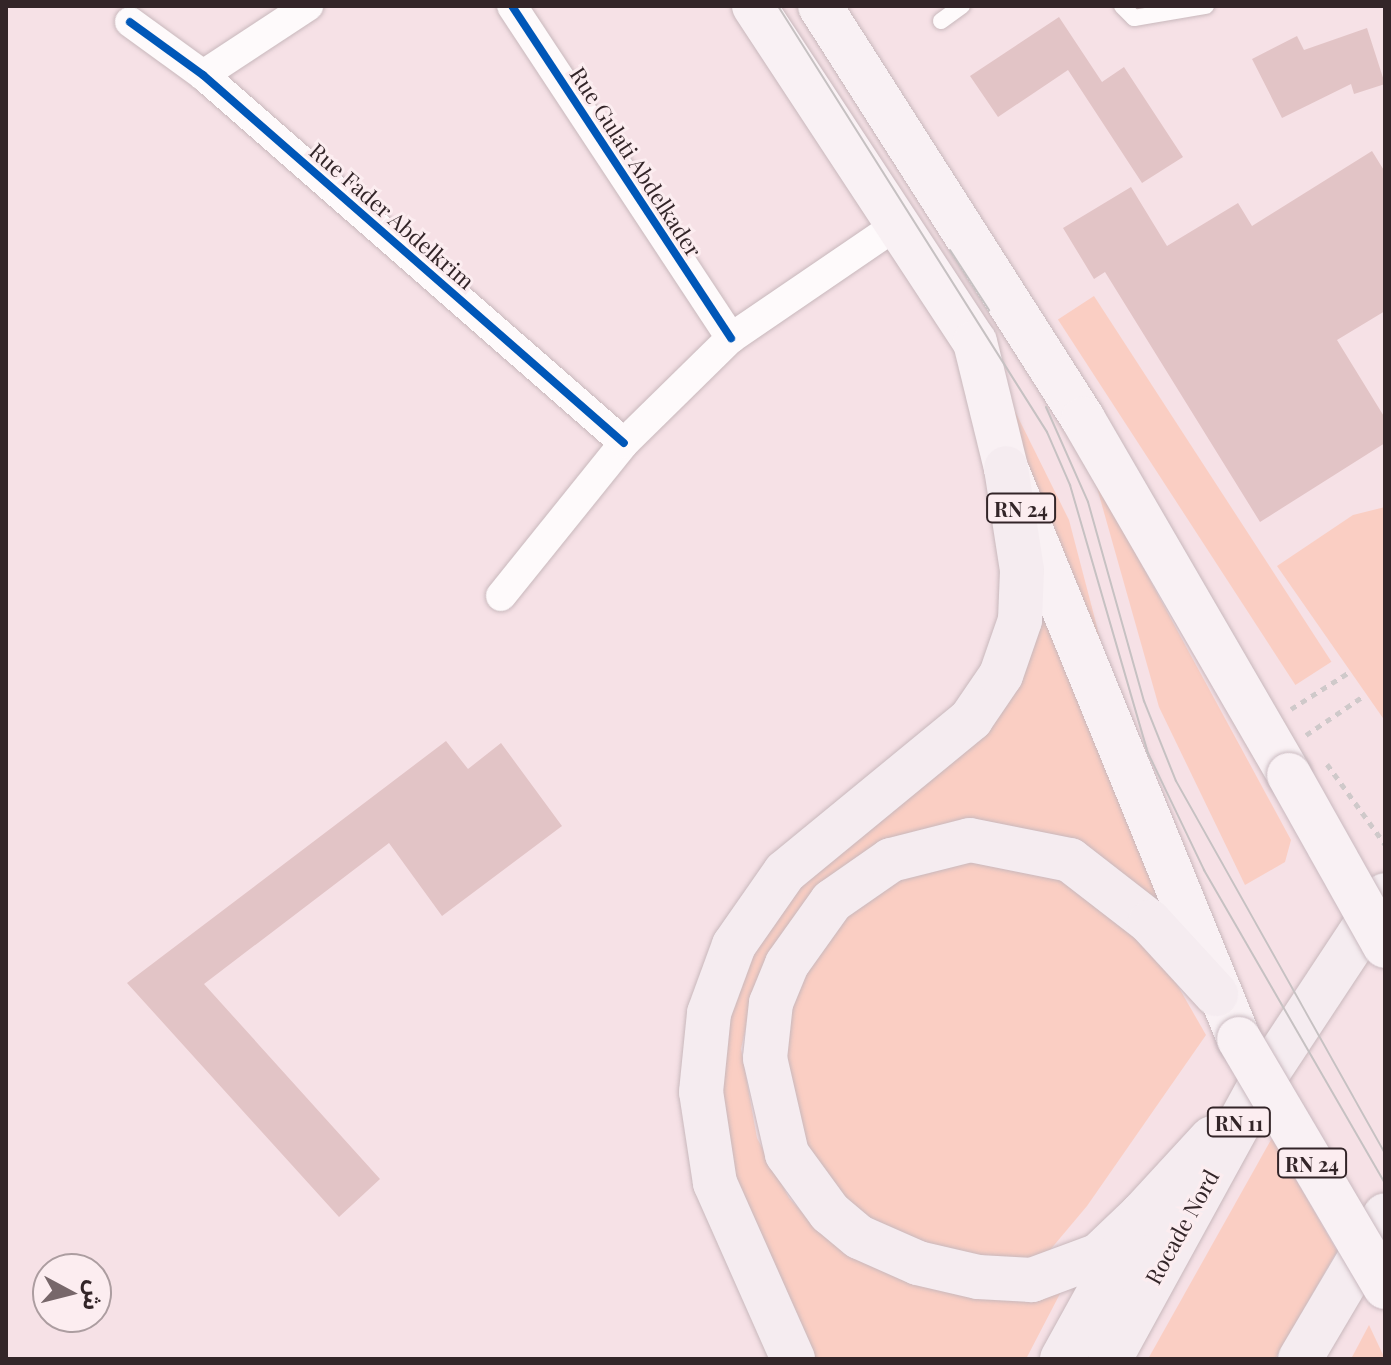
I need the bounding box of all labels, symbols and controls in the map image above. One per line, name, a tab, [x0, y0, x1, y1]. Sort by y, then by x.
street label: Rue Gulati Abdelkader	[565, 62, 707, 262]
street label: Rue Fader Abdelkrim	[304, 137, 480, 295]
road number: RN 24	[985, 492, 1057, 524]
road number: RN 11	[1205, 1106, 1273, 1138]
road number: RN 24	[1276, 1147, 1348, 1179]
street label: Rocade Nord	[1140, 1165, 1224, 1289]
north arrow	[32, 1253, 112, 1333]
text: ش	[77, 1279, 111, 1312]

